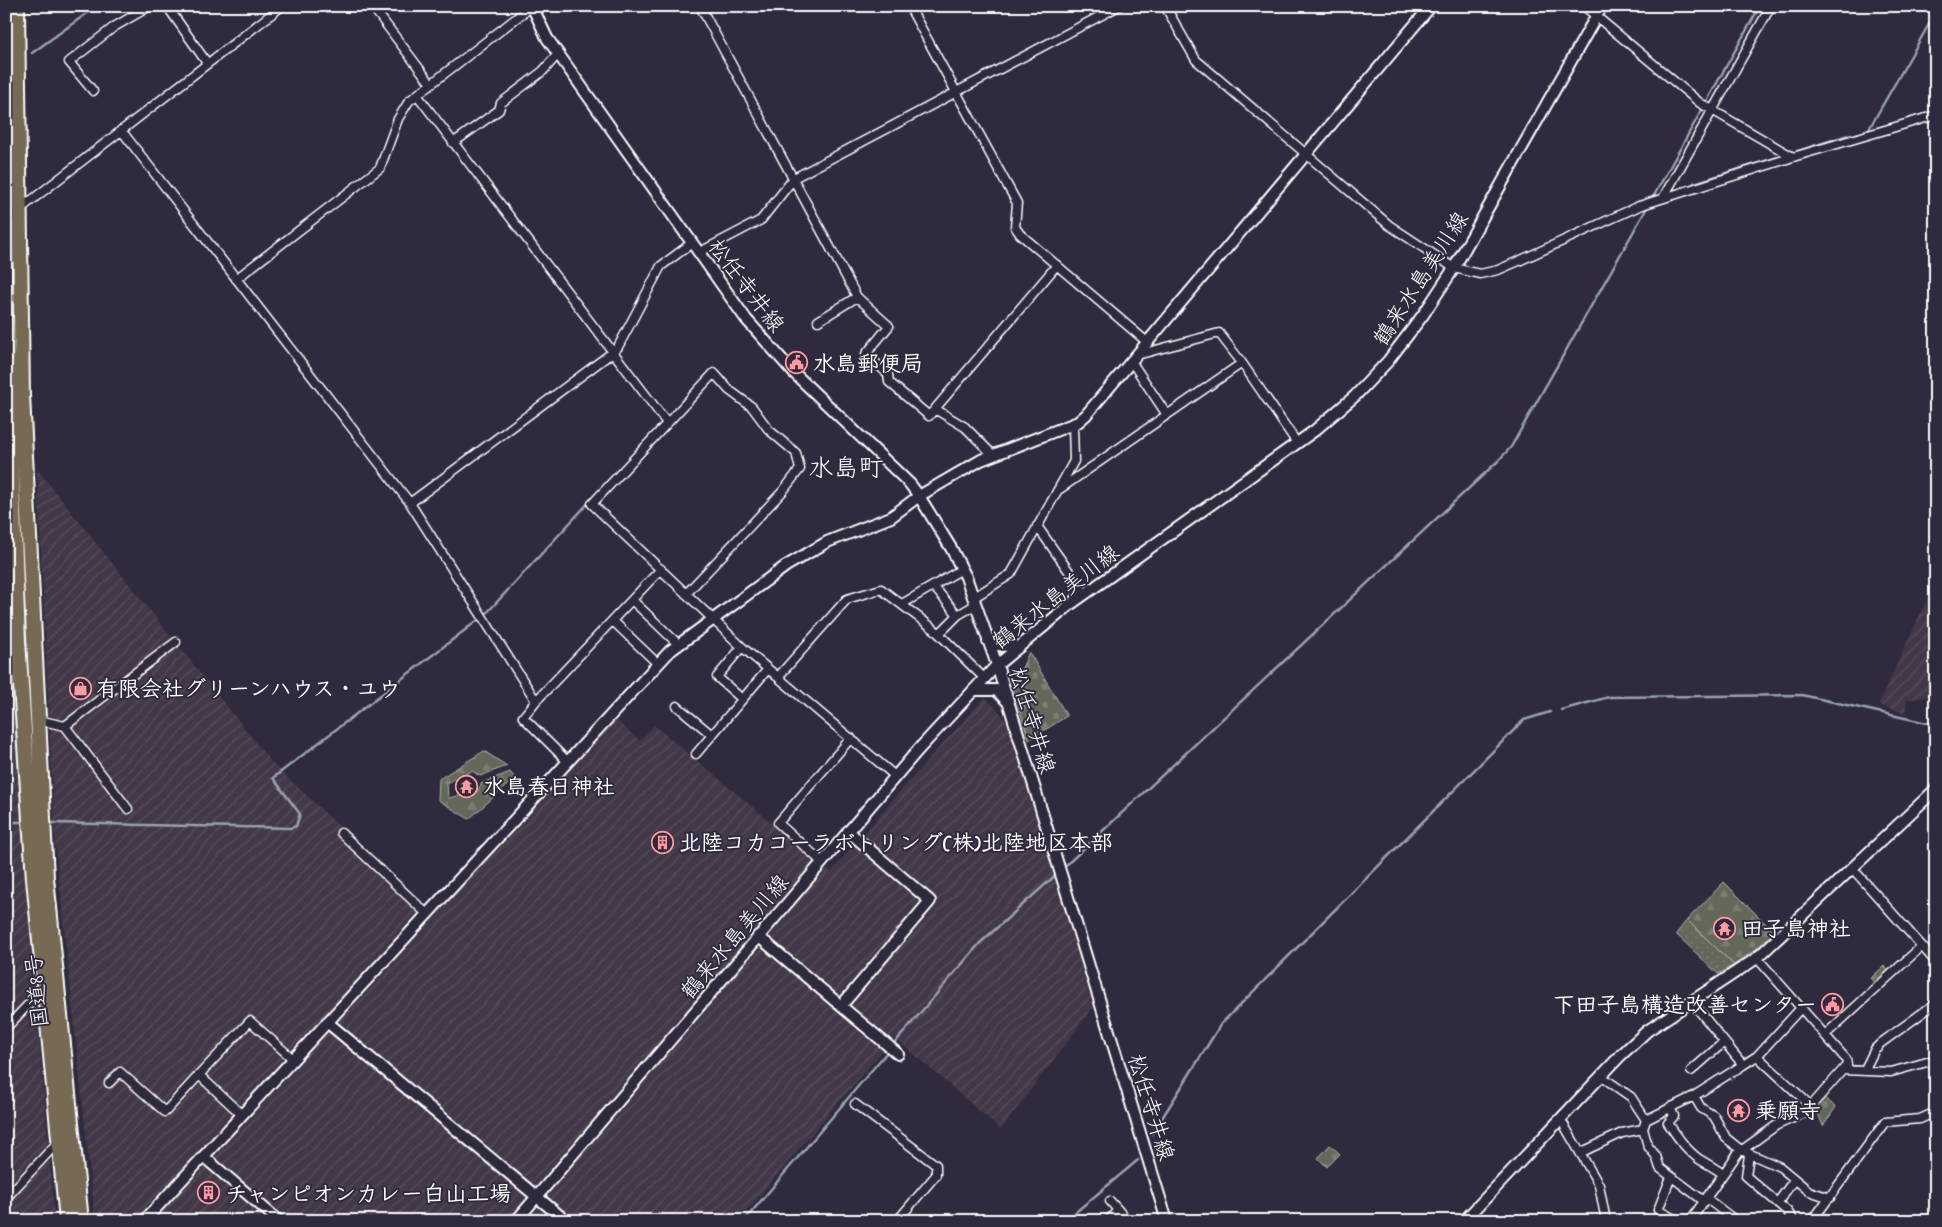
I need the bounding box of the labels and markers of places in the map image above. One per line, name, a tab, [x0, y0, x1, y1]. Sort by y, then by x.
place label: 水島郵便局	[813, 350, 923, 382]
public building icon: 水島郵便局	[785, 351, 809, 375]
place label: 有限会社グリーンハウス・ユウ	[96, 675, 400, 707]
shop icon: 有限会社グリーンハウス・ユウ	[68, 676, 92, 700]
place label: 水島春日神社	[483, 773, 615, 805]
temple icon: 水島春日神社	[455, 774, 479, 798]
place label: 北陸コカコーラボトリング(株)北陸地区本部	[679, 829, 1113, 861]
building icon: 北陸コカコーラボトリング(株)北陸地区本部	[651, 830, 675, 854]
place label: 田子島神社	[1741, 915, 1851, 947]
temple icon: 田子島神社	[1713, 916, 1737, 940]
place label: 下田子島構造改善センター	[1553, 991, 1817, 1023]
public building icon: 下田子島構造改善センター	[1821, 992, 1845, 1016]
place label: 乗願寺	[1755, 1097, 1821, 1129]
temple icon: 乗願寺	[1727, 1098, 1751, 1122]
place label: チャンピオンカレー白山工場	[225, 1180, 511, 1212]
building icon: チャンピオンカレー白山工場	[197, 1181, 221, 1205]

